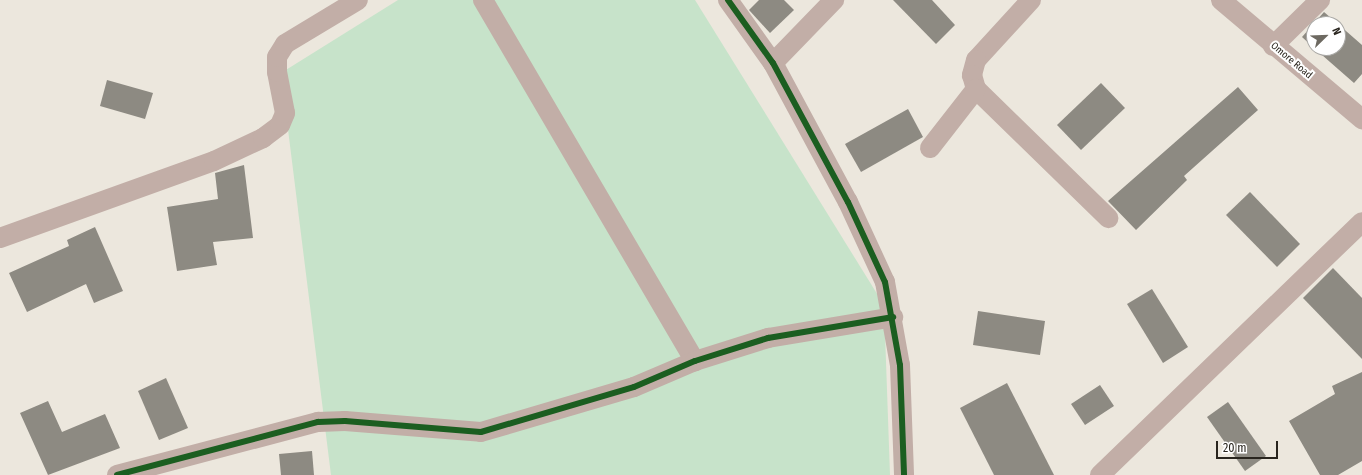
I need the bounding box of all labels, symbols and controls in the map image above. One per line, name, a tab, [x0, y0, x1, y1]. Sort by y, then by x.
north arrow	[1306, 16, 1346, 56]
text: N	[1329, 26, 1344, 37]
street label: Omore Road	[1268, 40, 1314, 82]
scale bar	[1218, 433, 1280, 459]
text: 20 m	[1223, 441, 1247, 455]

